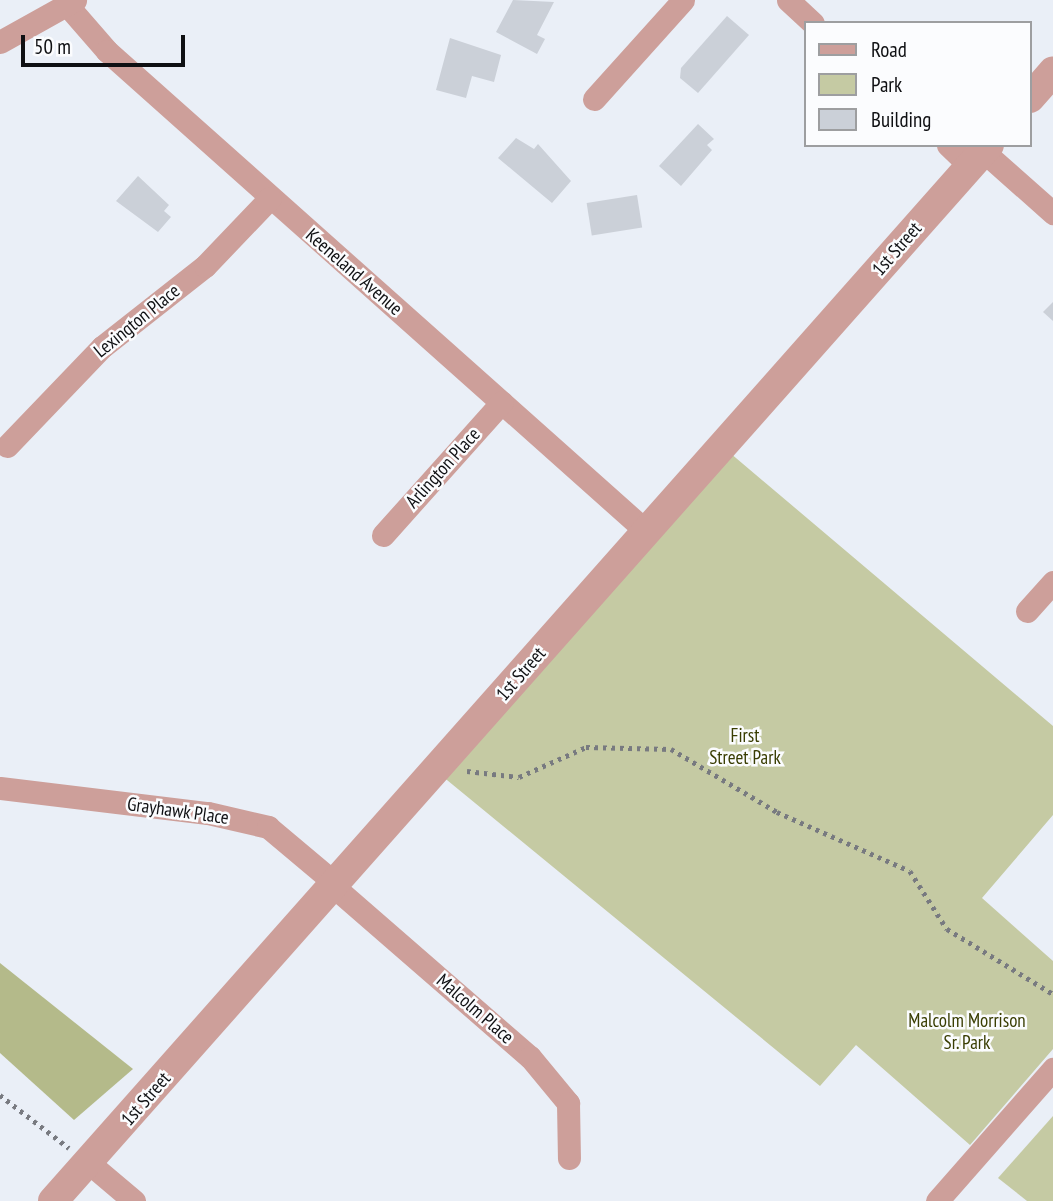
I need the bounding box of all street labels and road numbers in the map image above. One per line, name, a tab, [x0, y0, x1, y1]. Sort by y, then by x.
street label: 1st Street	[868, 218, 926, 280]
street label: Keeneland Avenue	[301, 224, 407, 320]
street label: Lexington Place	[90, 280, 184, 362]
street label: Arlington Place	[401, 423, 485, 513]
street label: 1st Street	[492, 643, 550, 705]
street label: Grayhawk Place	[126, 793, 230, 829]
street label: Malcolm Place	[432, 969, 518, 1049]
street label: 1st Street	[117, 1068, 175, 1130]

